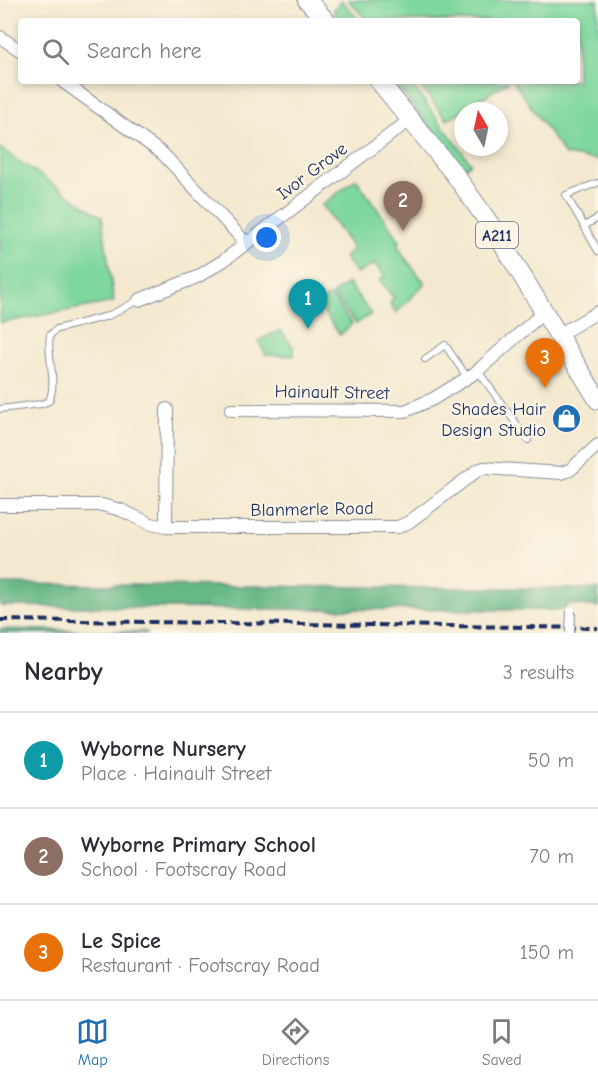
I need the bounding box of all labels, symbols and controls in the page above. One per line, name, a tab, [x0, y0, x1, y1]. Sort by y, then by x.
search box	[18, 18, 580, 84]
icon: search	[39, 35, 72, 68]
text: Search here	[87, 38, 202, 64]
north arrow	[454, 102, 508, 156]
street label: Ivor Grove	[273, 138, 351, 205]
pin: 2	[384, 182, 422, 231]
road number: A211	[476, 222, 518, 248]
your location	[252, 223, 281, 252]
pin: 1	[288, 280, 328, 329]
pin: 3	[526, 338, 564, 388]
street label: Hainault Street	[274, 381, 391, 404]
place label: Shades Hair Design Studio	[441, 399, 547, 441]
shop icon: Shades Hair Design Studio	[551, 403, 583, 435]
street label: Blanmerle Road	[250, 498, 374, 521]
text: Nearby	[24, 657, 103, 687]
text: 3 results	[503, 661, 574, 684]
text: Wyborne Nursery	[81, 736, 246, 762]
text: 1	[40, 749, 47, 772]
text: 50 m	[528, 749, 574, 772]
text: Place · Hainault Street	[81, 762, 271, 785]
text: Wyborne Primary School	[81, 832, 316, 858]
text: 2	[39, 845, 48, 868]
text: 70 m	[529, 845, 574, 868]
text: School · Footscray Road	[81, 858, 287, 881]
text: Le Spice	[81, 928, 161, 954]
text: 3	[39, 941, 48, 964]
text: 150 m	[520, 941, 574, 964]
text: Restaurant · Footscray Road	[81, 954, 320, 977]
tab: Map	[76, 1015, 109, 1069]
tab: Directions	[262, 1015, 329, 1069]
tab: Saved	[482, 1015, 522, 1069]

